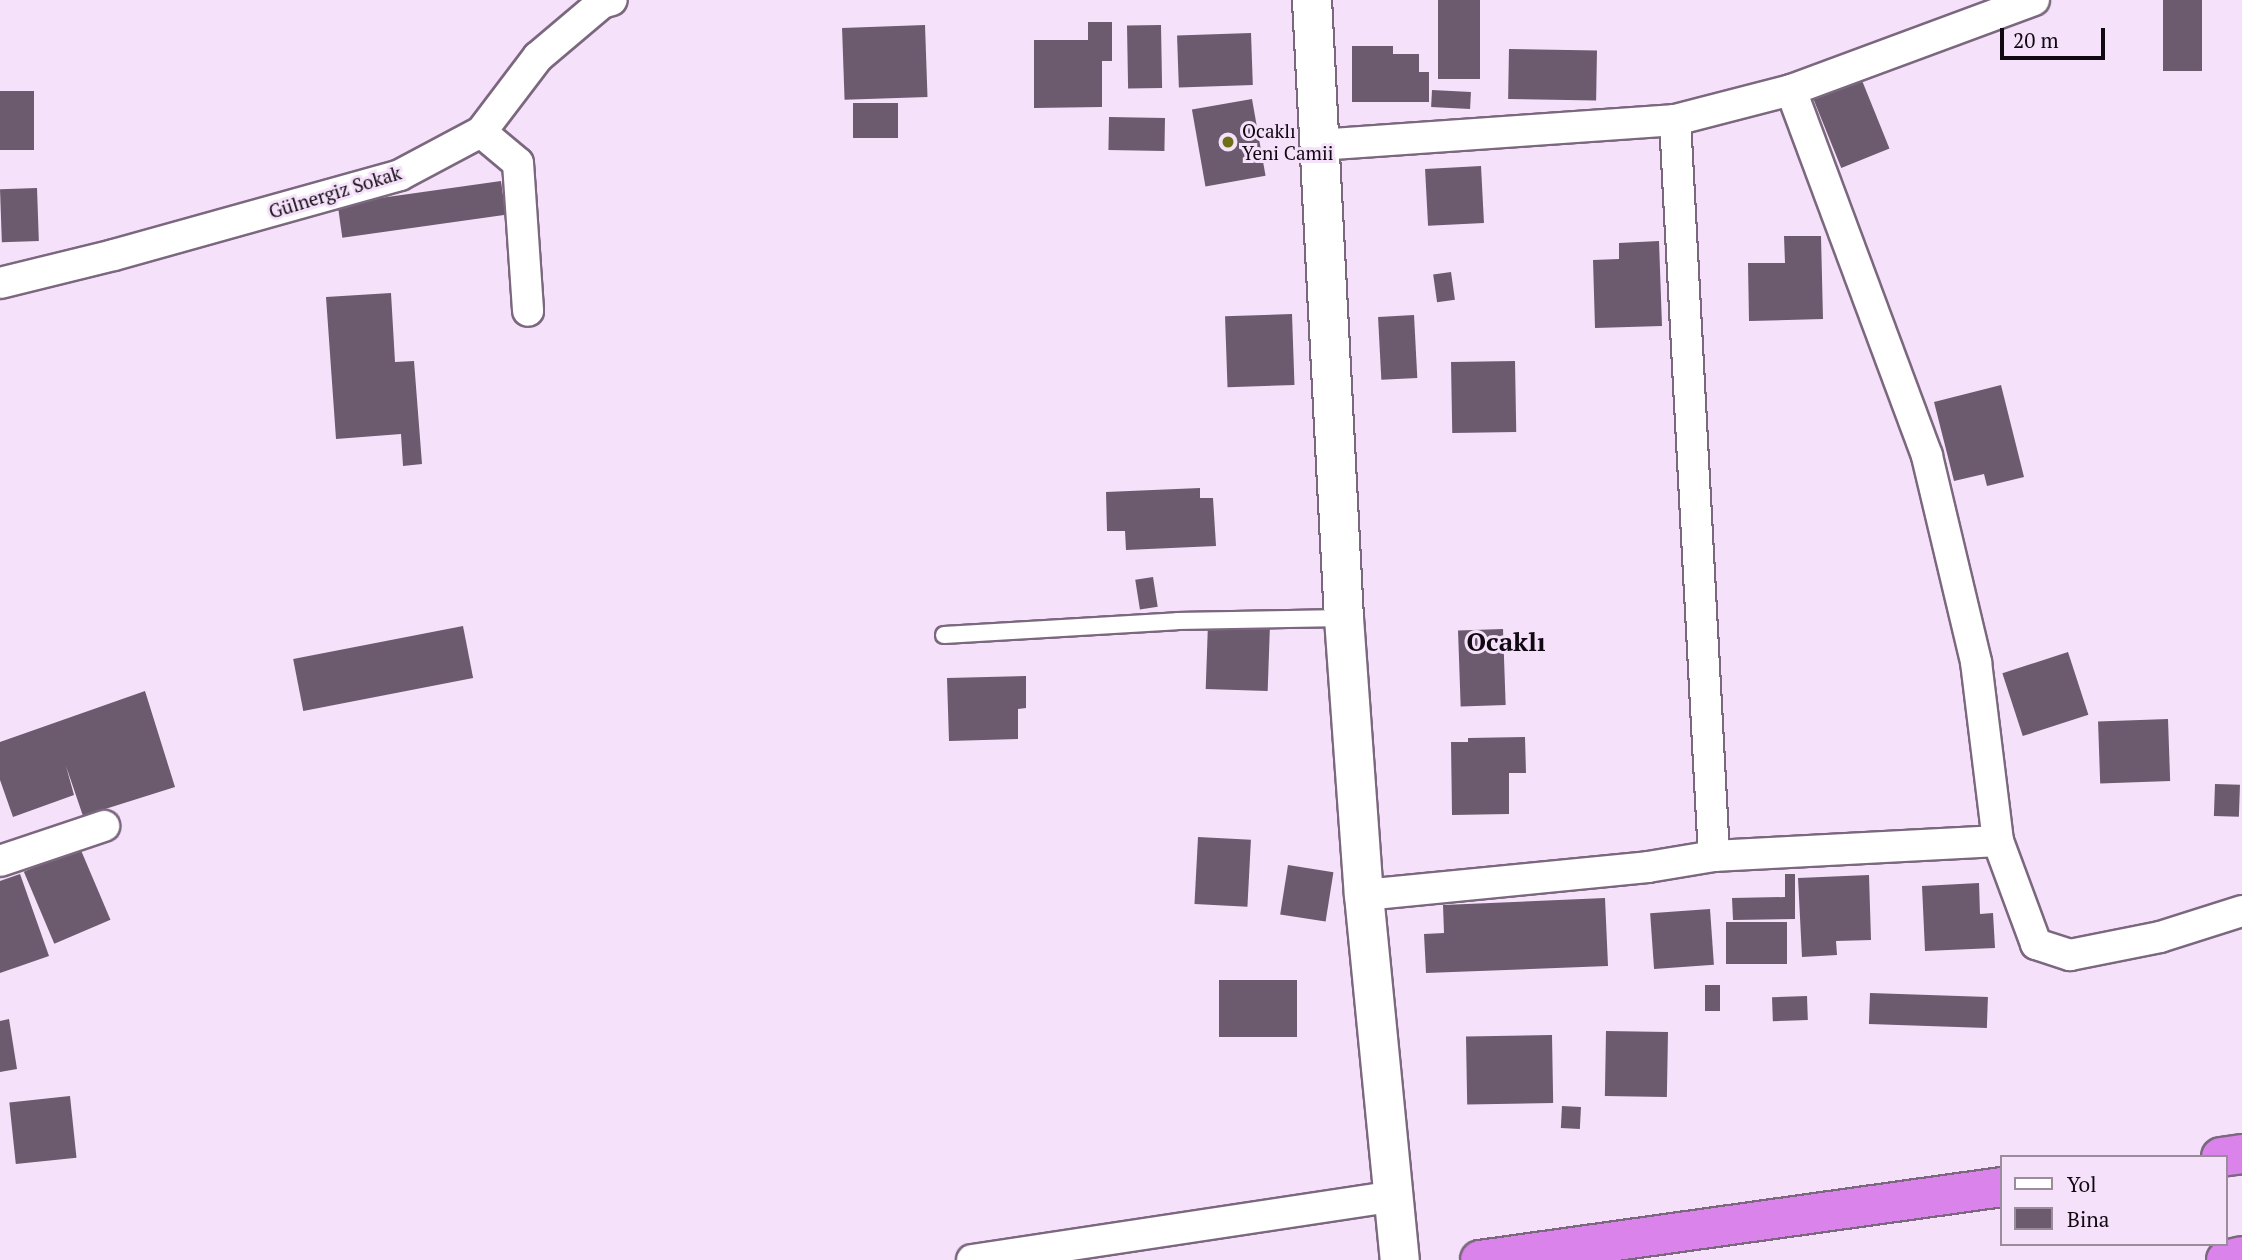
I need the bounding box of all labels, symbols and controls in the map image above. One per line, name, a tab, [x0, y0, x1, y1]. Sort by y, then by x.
scale bar	[2004, 14, 2109, 58]
text: 20 m	[2013, 26, 2059, 54]
place label: Ocaklı Yeni Camii	[1242, 120, 1333, 164]
marker: Ocaklı Yeni Camii	[1220, 134, 1236, 150]
street label: Gülnergiz Sokak	[266, 161, 404, 223]
district label: Ocaklı	[1466, 626, 1546, 658]
legend	[2000, 1155, 2228, 1246]
text: Yol	[2067, 1170, 2097, 1198]
text: Bina	[2067, 1205, 2109, 1233]

